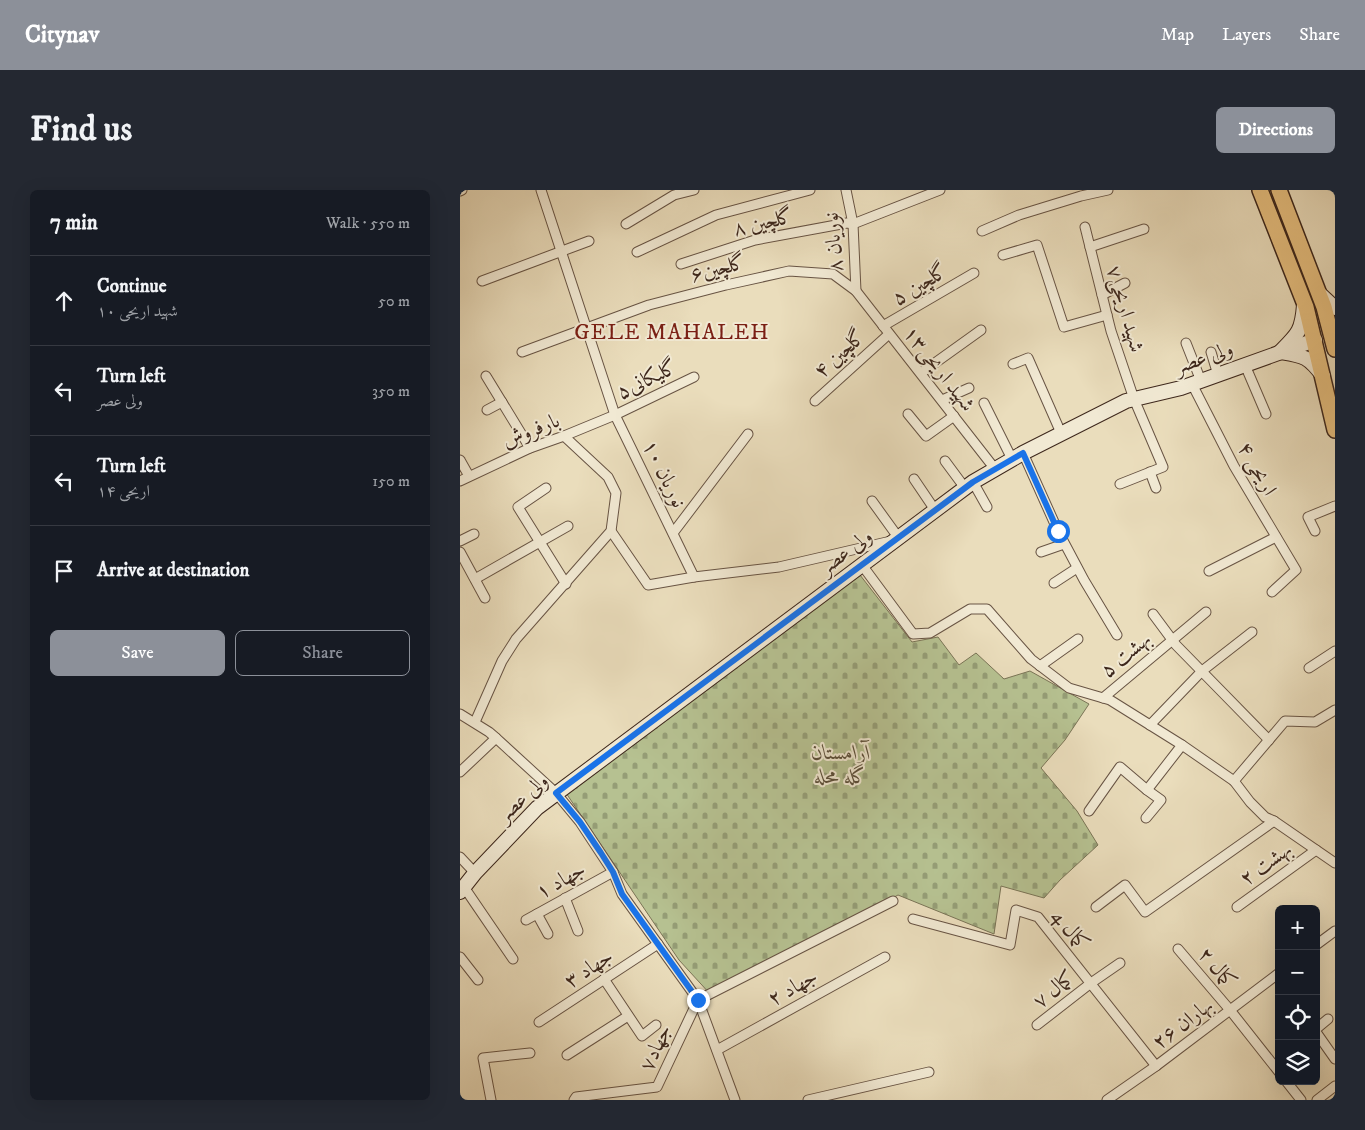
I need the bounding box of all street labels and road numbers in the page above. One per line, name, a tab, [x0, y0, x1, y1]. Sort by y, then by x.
street label: گلچین ۸	[730, 203, 795, 242]
street label: نوریان ۸	[818, 211, 850, 273]
street label: گلچین۶	[688, 249, 748, 288]
street label: گلچین ۵	[887, 257, 953, 312]
street label: شهید اریحی۷	[1100, 263, 1150, 355]
street label: شهید اریحی۱۳	[898, 321, 980, 417]
street label: گلچین ۴	[808, 323, 871, 384]
street label: ولی عصر	[1169, 336, 1237, 381]
street label: گلیکانی۵	[612, 353, 682, 406]
street label: بارفروش	[498, 408, 564, 454]
street label: نوریان ۱۰	[637, 436, 691, 512]
street label: اریحی ۴	[1232, 438, 1282, 500]
street label: ولی عصر	[812, 523, 878, 582]
street label: بهشت ۵	[1095, 626, 1157, 684]
street label: ولی عصر	[490, 768, 554, 829]
street label: بهشت ۲	[1235, 836, 1297, 892]
street label: جهاد ۱	[532, 857, 590, 905]
street label: کمال 4	[1045, 904, 1095, 956]
street label: کمال ۲	[1192, 942, 1242, 994]
street label: جهاد ۳	[560, 944, 618, 994]
street label: جهاد ۲	[764, 964, 822, 1012]
street label: کمال ۷	[1028, 966, 1080, 1014]
street label: بهاران ۲۶	[1147, 993, 1219, 1055]
street label: جهاد۷	[634, 1021, 678, 1075]

